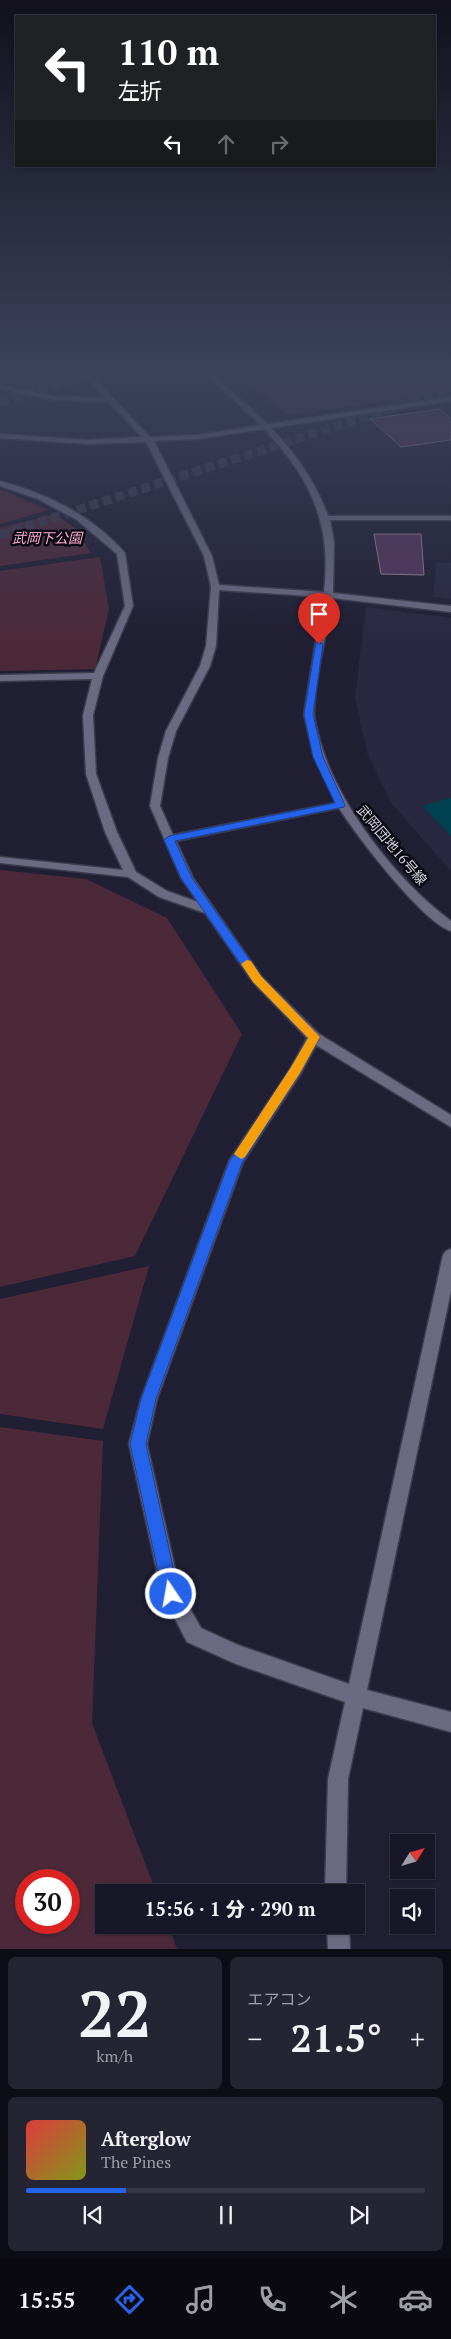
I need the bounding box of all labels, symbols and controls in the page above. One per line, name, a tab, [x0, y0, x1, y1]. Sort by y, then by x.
text: 110 m	[118, 29, 219, 75]
icon: left	[35, 35, 100, 100]
text: 左折	[118, 76, 162, 105]
icon: left	[159, 130, 187, 158]
icon: ahead	[212, 130, 240, 158]
icon: right	[265, 130, 293, 158]
park label: 武岡下公園	[12, 528, 84, 547]
pin	[298, 593, 340, 644]
icon: arrive	[305, 600, 333, 628]
street label: 武岡団地16号線	[353, 801, 431, 889]
position arrow	[144, 1567, 196, 1619]
north arrow	[390, 1834, 435, 1879]
map controls	[390, 1834, 435, 1934]
speed limit sign: 30	[15, 1869, 80, 1934]
button: sound	[390, 1889, 435, 1934]
text: 15:56 · 1 分 · 290 m	[145, 1896, 315, 1921]
text: 22	[78, 1969, 151, 2056]
text: エアコン	[248, 1988, 312, 2010]
text: 21.5°	[291, 2013, 382, 2063]
text: −	[248, 2020, 262, 2057]
text: +	[410, 2020, 425, 2057]
text: km/h	[96, 2045, 133, 2067]
text: Afterglow	[101, 2126, 191, 2151]
text: The Pines	[101, 2151, 171, 2173]
icon: previous	[79, 2201, 107, 2229]
icon: pause	[212, 2201, 240, 2229]
icon: next	[345, 2201, 373, 2229]
icon: directions	[112, 2282, 147, 2317]
icon: music	[183, 2282, 218, 2317]
icon: phone	[255, 2282, 290, 2317]
icon: climate	[326, 2282, 361, 2317]
icon: car	[398, 2282, 433, 2317]
text: 15:55	[18, 2285, 76, 2314]

